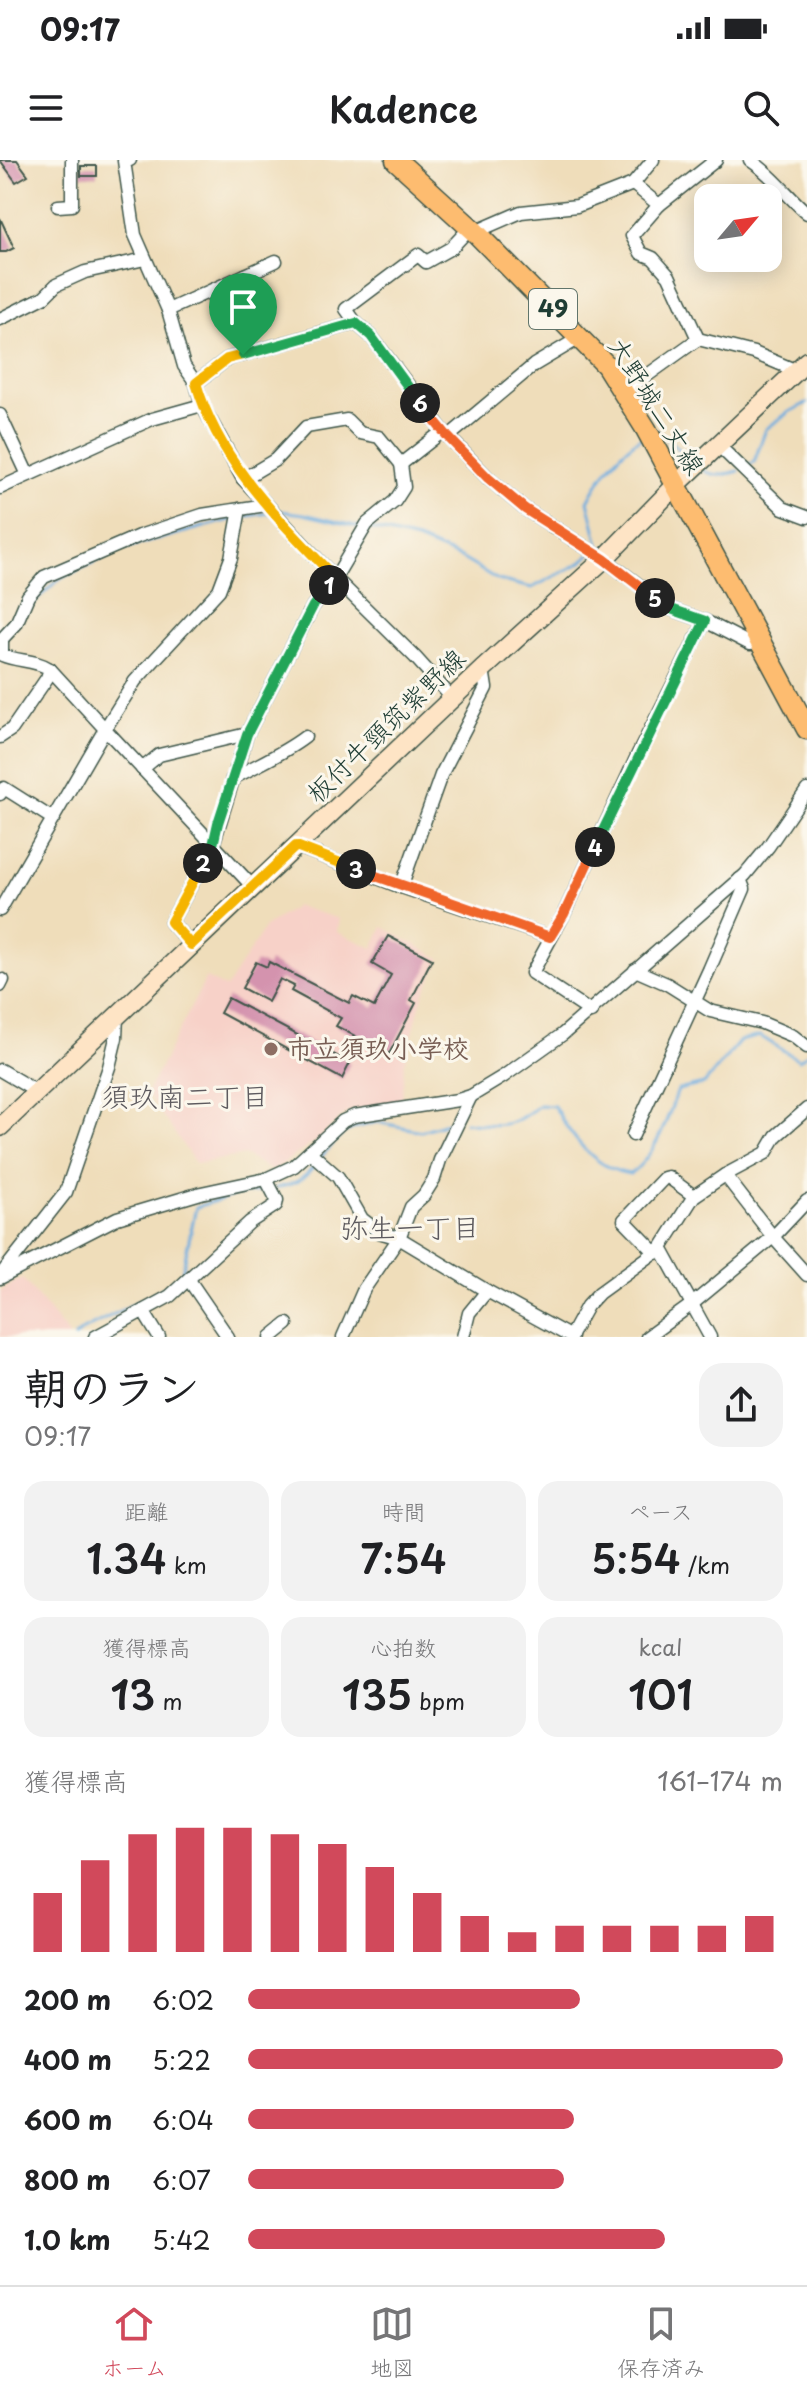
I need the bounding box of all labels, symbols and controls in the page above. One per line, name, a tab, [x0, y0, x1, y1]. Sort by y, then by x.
text: 09:17	[40, 6, 120, 51]
text: Kadence	[329, 81, 478, 135]
icon: menu	[24, 86, 68, 130]
icon: search	[739, 86, 783, 130]
north arrow	[694, 184, 782, 272]
map controls	[694, 184, 782, 272]
pin	[209, 273, 277, 355]
icon: arrive	[221, 285, 265, 329]
road number: 49	[529, 289, 577, 329]
street label: 大野城二丈線	[599, 329, 715, 482]
pin: 6	[400, 383, 440, 423]
text: 6	[412, 386, 428, 419]
pin: 1	[309, 565, 349, 605]
text: 1	[324, 568, 334, 601]
pin: 5	[635, 578, 675, 618]
text: 5	[648, 581, 662, 614]
street label: 板付牛頸筑紫野線	[297, 639, 473, 811]
pin: 4	[575, 827, 615, 867]
text: 4	[588, 830, 602, 863]
pin: 2	[183, 843, 223, 883]
text: 2	[195, 846, 211, 879]
pin: 3	[336, 849, 376, 889]
text: 3	[349, 852, 363, 885]
place label: 市立須玖小学校	[287, 1028, 469, 1067]
marker: 市立須玖小学校	[262, 1040, 280, 1058]
district label: 須玖南二丁目	[101, 1074, 269, 1117]
district label: 弥生一丁目	[340, 1205, 480, 1248]
text: 朝のラン	[24, 1353, 200, 1419]
button: share	[699, 1363, 783, 1447]
text: 09:17	[24, 1416, 91, 1455]
text: 距離	[124, 1494, 169, 1527]
text: 時間	[381, 1494, 426, 1527]
text: ペース	[628, 1494, 693, 1527]
text: 1.34	[86, 1527, 167, 1588]
text: 7:54	[360, 1527, 447, 1588]
text: 5:54	[591, 1527, 681, 1588]
text: km	[167, 1548, 207, 1581]
text: /km	[681, 1548, 730, 1581]
text: 獲得標高	[102, 1630, 191, 1663]
text: 心拍数	[370, 1630, 437, 1663]
text: kcal	[639, 1630, 682, 1663]
text: 13	[110, 1663, 155, 1724]
text: 135	[342, 1663, 412, 1724]
text: 101	[628, 1663, 693, 1724]
text: m	[155, 1684, 183, 1717]
text: bpm	[412, 1684, 465, 1717]
text: 獲得標高	[24, 1761, 128, 1800]
text: 161–174 m	[657, 1761, 783, 1800]
text: 200 m	[24, 1980, 111, 2019]
text: 6:02	[152, 1980, 214, 2019]
text: 400 m	[24, 2040, 112, 2079]
text: 5:22	[152, 2040, 211, 2079]
text: 600 m	[24, 2100, 112, 2139]
text: 6:04	[152, 2100, 214, 2139]
text: 800 m	[24, 2160, 111, 2199]
text: 6:07	[152, 2160, 211, 2199]
text: 1.0 km	[24, 2220, 111, 2259]
text: 5:42	[152, 2220, 211, 2259]
tab: ホーム	[102, 2302, 167, 2383]
tab: 地図	[370, 2302, 414, 2383]
tab: 保存済み	[617, 2302, 705, 2383]

